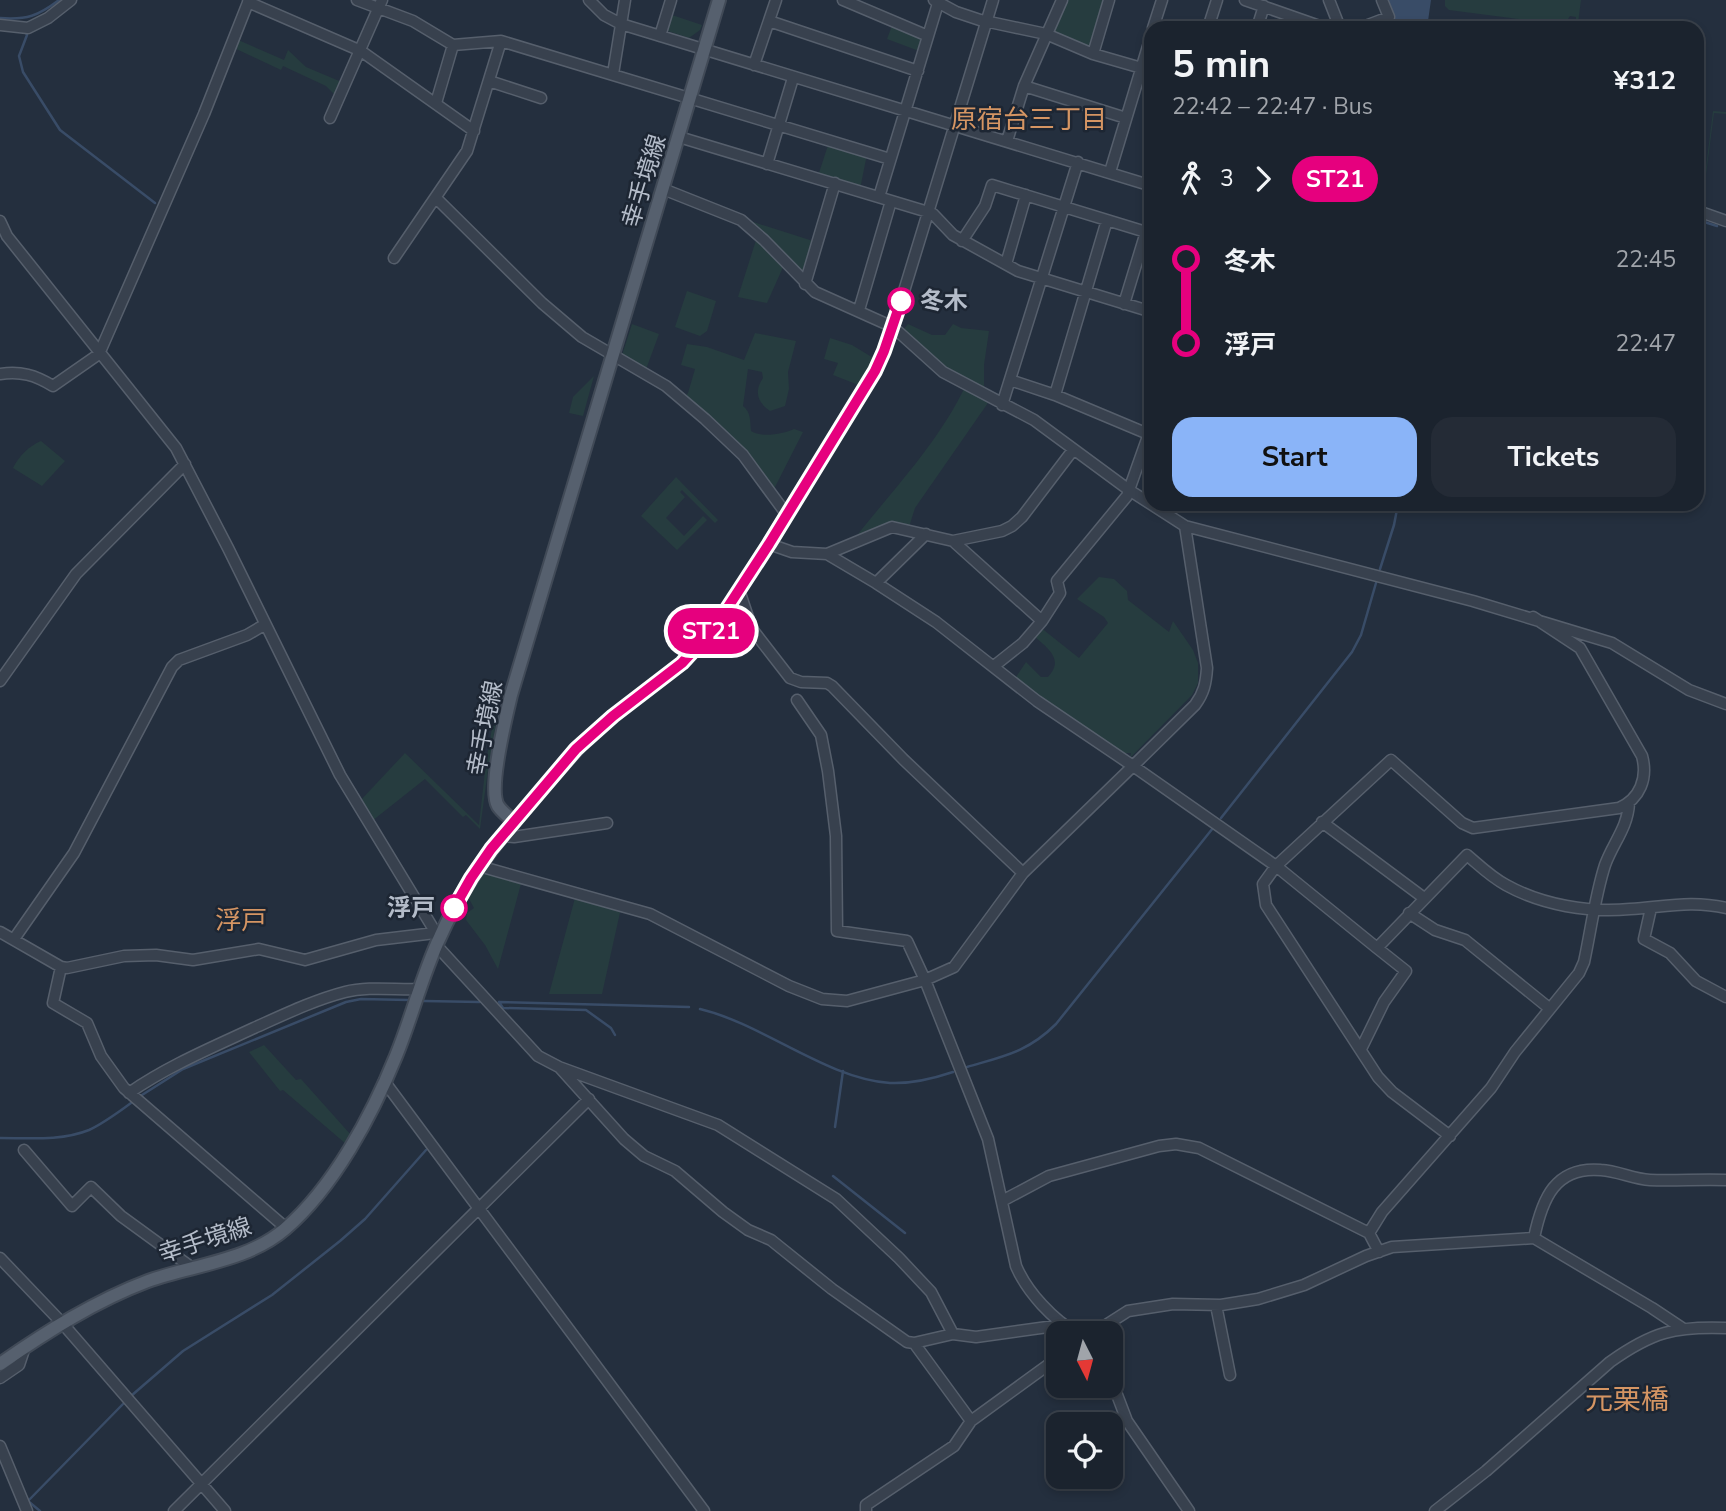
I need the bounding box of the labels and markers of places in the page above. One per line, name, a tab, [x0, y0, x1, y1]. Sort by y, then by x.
place label: 冬木	[920, 285, 968, 317]
marker: 冬木	[888, 288, 914, 314]
place label: 浮戸	[387, 892, 435, 924]
marker: 浮戸	[441, 895, 467, 921]

